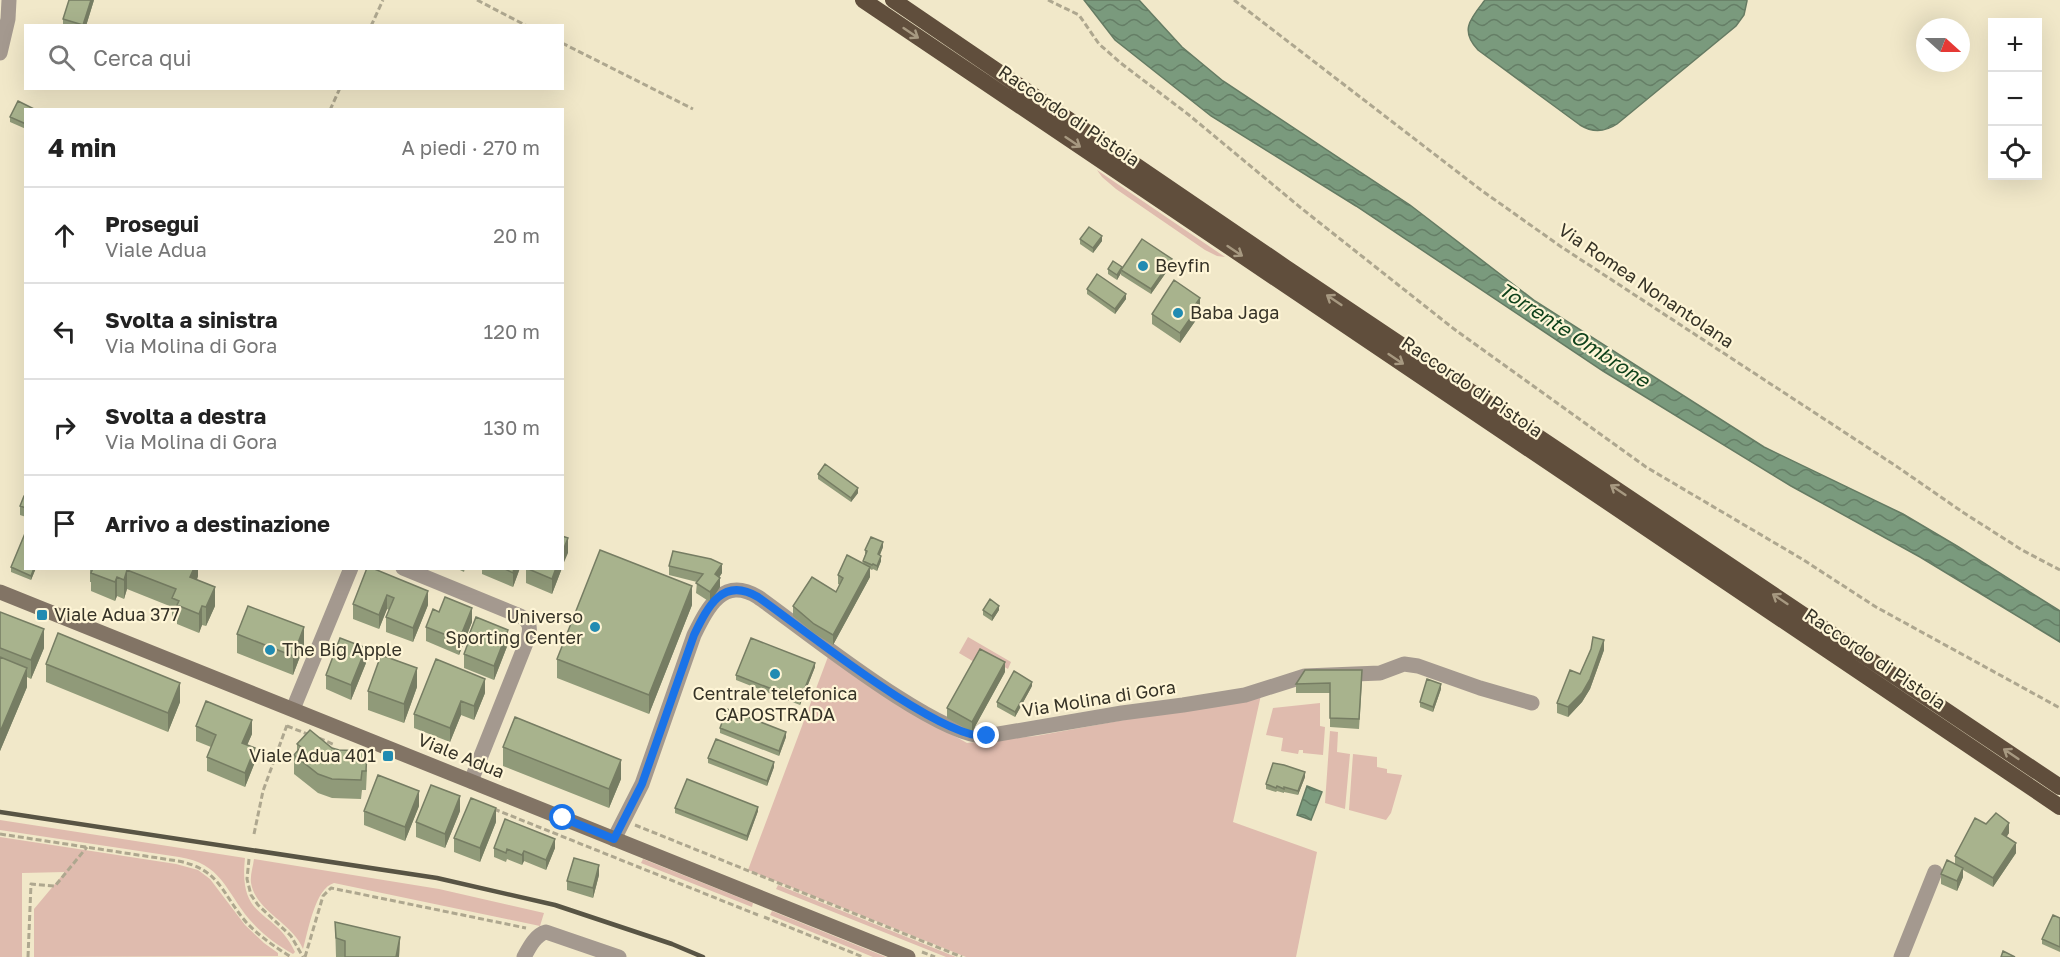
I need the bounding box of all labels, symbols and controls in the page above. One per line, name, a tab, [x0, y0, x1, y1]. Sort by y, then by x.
north arrow	[1916, 18, 1970, 72]
map controls	[1988, 18, 2042, 180]
button: +	[1988, 18, 2042, 72]
search box	[24, 24, 564, 90]
one-way arrow	[902, 27, 919, 39]
icon: search	[45, 41, 78, 74]
text: Cerca qui	[93, 44, 192, 71]
street label: Raccordo di Pistoia	[995, 60, 1144, 171]
button: −	[1988, 72, 2042, 126]
button: locate	[1988, 126, 2042, 180]
text: 4 min	[48, 132, 116, 163]
text: A piedi · 270 m	[401, 135, 540, 159]
one-way arrow	[1064, 136, 1080, 148]
text: Prosegui	[105, 210, 199, 237]
street label: Via Romea Nonantolana	[1555, 218, 1739, 352]
icon: ahead	[48, 219, 81, 252]
text: 20 m	[493, 223, 540, 247]
text: Viale Adua	[105, 237, 207, 261]
one-way arrow	[1226, 244, 1243, 257]
place label: Beyfin	[1155, 254, 1210, 276]
marker: Beyfin	[1136, 259, 1150, 273]
water label: Torrente Ombrone	[1495, 277, 1655, 393]
one-way arrow	[1325, 293, 1342, 306]
place label: Baba Jaga	[1190, 301, 1279, 323]
text: Svolta a sinistra	[105, 306, 277, 333]
marker: Baba Jaga	[1171, 306, 1185, 320]
icon: left	[48, 315, 81, 348]
text: 120 m	[484, 319, 540, 343]
street label: Raccordo di Pistoia	[1398, 331, 1547, 442]
text: Via Molina di Gora	[105, 333, 277, 357]
one-way arrow	[1388, 353, 1405, 366]
text: Svolta a destra	[105, 402, 266, 429]
icon: right	[48, 411, 81, 444]
text: 130 m	[484, 415, 540, 439]
text: Via Molina di Gora	[105, 429, 277, 453]
one-way arrow	[1610, 484, 1626, 496]
icon: arrive	[48, 507, 81, 540]
text: Arrivo a destinazione	[105, 510, 330, 537]
one-way arrow	[1772, 593, 1788, 605]
place label: Viale Adua 377	[54, 603, 180, 625]
street label: Raccordo di Pistoia	[1801, 603, 1950, 714]
place label: Universo Sporting Center	[445, 605, 583, 648]
marker: Viale Adua 377	[35, 608, 49, 622]
marker: Universo Sporting Center	[588, 620, 602, 634]
place label: The Big Apple	[282, 638, 402, 660]
marker: The Big Apple	[263, 643, 277, 657]
marker: Centrale telefonica CAPOSTRADA	[768, 667, 782, 681]
street label: Via Molina di Gora	[1021, 675, 1177, 721]
place label: Centrale telefonica CAPOSTRADA	[693, 682, 857, 725]
route end	[973, 722, 999, 748]
street label: Viale Adua	[415, 728, 508, 782]
place label: Viale Adua 401	[249, 744, 376, 766]
one-way arrow	[2004, 748, 2020, 760]
marker: Viale Adua 401	[381, 749, 395, 763]
route start	[549, 804, 575, 830]

